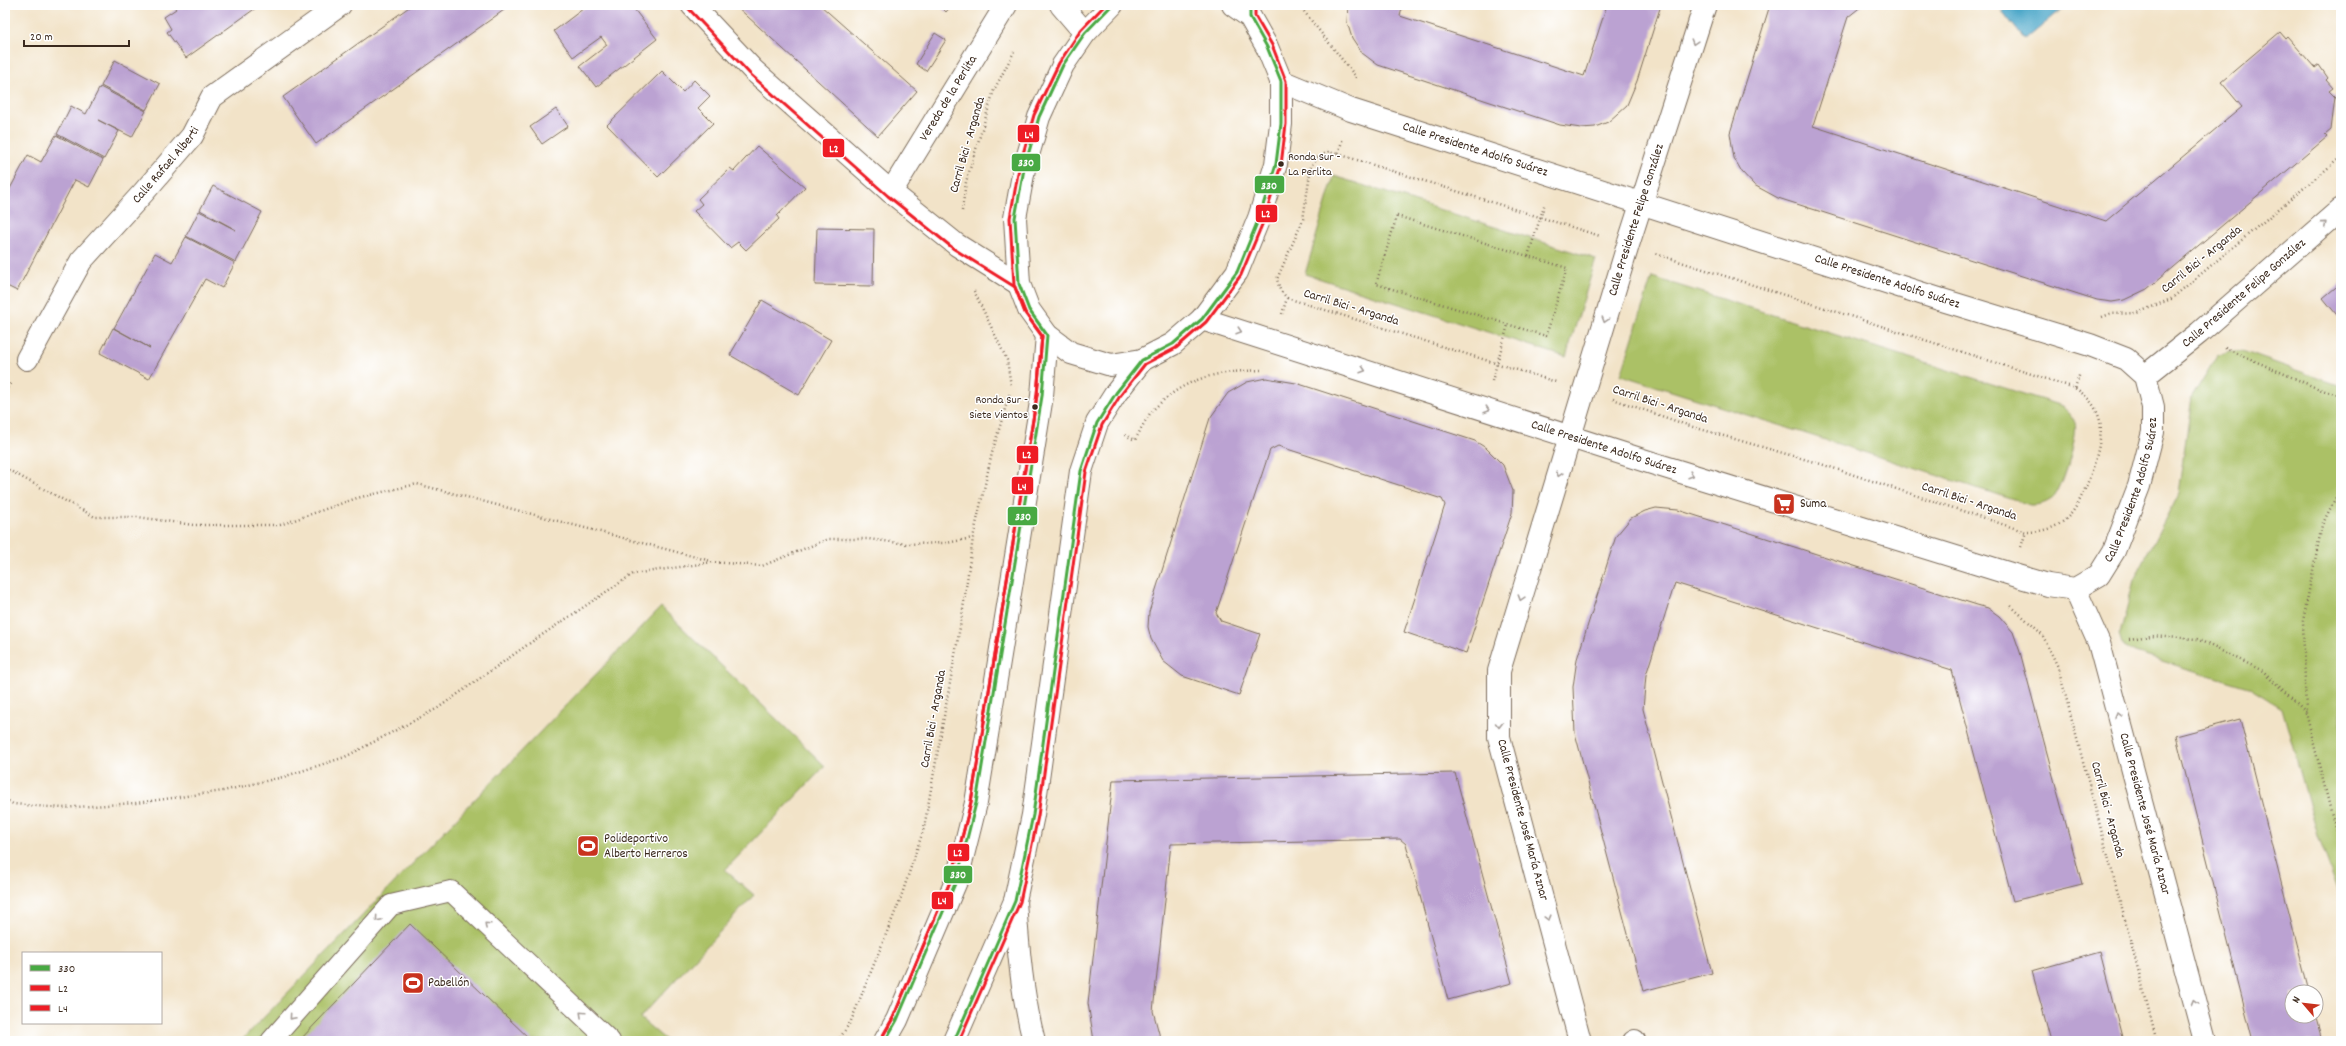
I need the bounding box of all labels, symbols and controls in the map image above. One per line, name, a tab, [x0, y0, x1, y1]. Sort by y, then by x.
scale bar	[24, 22, 129, 48]
text: 20 m	[30, 29, 53, 46]
one-way arrow	[1690, 39, 1699, 46]
street label: Vereda de la Perlita	[915, 51, 983, 145]
street label: Carril Bici - Arganda	[945, 94, 991, 195]
street label: Calle Presidente Adolfo Suárez	[1400, 118, 1550, 182]
street label: Calle Rafael Alberti	[128, 123, 205, 208]
line badge: L4	[1017, 124, 1040, 143]
text: L4	[1024, 128, 1034, 144]
line badge: L2	[822, 138, 845, 158]
street label: Calle Presidente Felipe González	[1604, 141, 1669, 298]
text: L2	[829, 142, 839, 158]
place label: Ronda Sur - La Perlita	[1288, 149, 1341, 181]
line badge: 330	[1011, 153, 1041, 172]
text: 330	[1018, 156, 1034, 172]
marker: Ronda Sur - La Perlita	[1276, 159, 1286, 169]
line badge: 330	[1254, 175, 1285, 194]
text: 330	[1261, 179, 1277, 195]
line badge: L2	[1255, 204, 1278, 223]
text: L2	[1261, 207, 1271, 223]
street label: Carril Bici - Arganda	[2158, 221, 2247, 299]
one-way arrow	[2319, 221, 2327, 228]
street label: Calle Presidente Felipe González	[2178, 234, 2310, 352]
street label: Calle Presidente Adolfo Suárez	[1812, 250, 1962, 314]
street label: Carril Bici - Arganda	[1301, 284, 1402, 332]
one-way arrow	[1601, 316, 1610, 323]
one-way arrow	[1235, 326, 1242, 335]
one-way arrow	[1360, 365, 1367, 374]
street label: Carril Bici - Arganda	[1610, 381, 1711, 430]
place label: Ronda Sur - Siete Vientos	[969, 392, 1028, 424]
marker: Ronda Sur - Siete Vientos	[1030, 402, 1040, 412]
one-way arrow	[1483, 405, 1490, 413]
street label: Calle Presidente Adolfo Suárez	[1529, 415, 1679, 480]
street label: Calle Presidente Adolfo Suárez	[2099, 418, 2163, 566]
line badge: L2	[1016, 445, 1039, 464]
text: L2	[1022, 448, 1032, 464]
one-way arrow	[1555, 470, 1564, 477]
one-way arrow	[1687, 470, 1694, 479]
line badge: L4	[1011, 476, 1034, 495]
street label: Carril Bici - Arganda	[1919, 478, 2020, 527]
text: L4	[1017, 480, 1027, 496]
supermarket icon: Suma	[1771, 491, 1797, 517]
place label: Suma	[1800, 495, 1827, 514]
line badge: 330	[1007, 506, 1038, 526]
text: 330	[1015, 510, 1031, 526]
one-way arrow	[1517, 594, 1526, 601]
street label: Carril Bici - Arganda	[916, 668, 952, 769]
one-way arrow	[2114, 712, 2123, 719]
one-way arrow	[1495, 722, 1503, 728]
street label: Calle Presidente José María Aznar	[2114, 731, 2175, 897]
street label: Calle Presidente José María Aznar	[1491, 737, 1553, 903]
street label: Carril Bici - Arganda	[2085, 760, 2129, 861]
place label: Polideportivo Alberto Herreros	[604, 830, 688, 864]
sports icon: Polideportivo Alberto Herreros	[575, 833, 601, 859]
line badge: L2	[947, 843, 970, 862]
text: L2	[953, 846, 963, 862]
line badge: 330	[943, 865, 973, 884]
text: 330	[950, 868, 966, 884]
line badge: L4	[931, 891, 954, 910]
text: L4	[937, 894, 947, 910]
one-way arrow	[376, 915, 383, 922]
one-way arrow	[1543, 915, 1552, 922]
one-way arrow	[484, 923, 492, 930]
legend	[22, 952, 162, 1024]
text: 330	[58, 961, 75, 978]
sports icon: Pabellón	[400, 970, 426, 996]
place label: Pabellón	[428, 974, 469, 993]
text: L2	[58, 981, 68, 998]
north arrow	[2284, 984, 2324, 1024]
text: N	[2289, 994, 2306, 1006]
one-way arrow	[2191, 1000, 2200, 1007]
text: L4	[58, 1001, 68, 1018]
one-way arrow	[290, 1012, 297, 1020]
one-way arrow	[579, 1012, 587, 1019]

